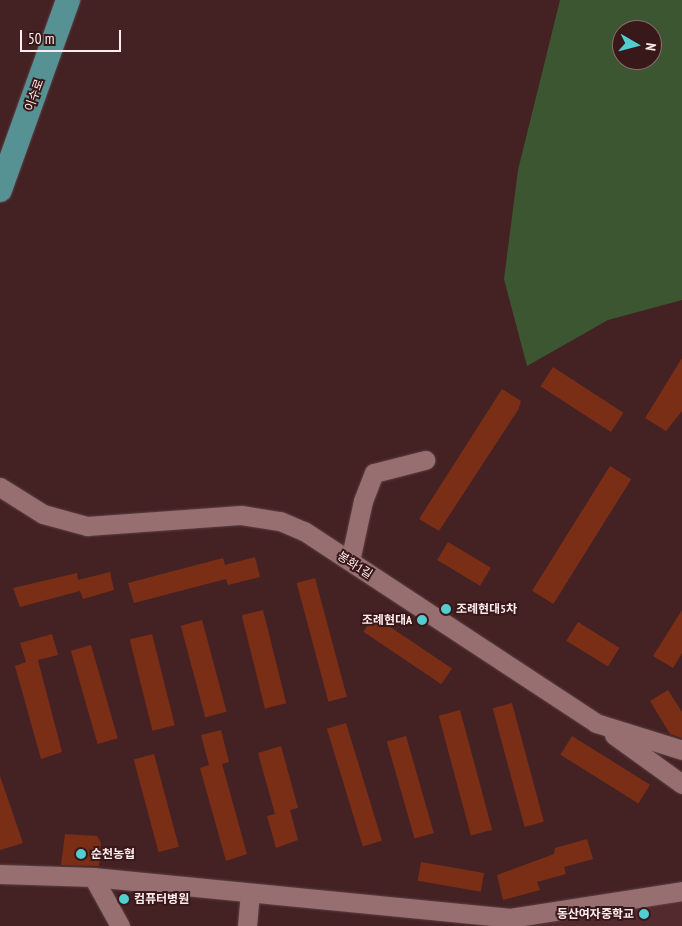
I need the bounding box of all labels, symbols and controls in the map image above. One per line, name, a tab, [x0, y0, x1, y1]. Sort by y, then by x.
scale bar	[22, 20, 124, 52]
north arrow	[612, 20, 662, 70]
text: 50 m	[28, 29, 54, 48]
text: N	[641, 42, 660, 52]
street label: 이수로	[22, 77, 46, 113]
street label: 봉화1길	[335, 548, 375, 582]
place label: 조례현대5차	[456, 602, 517, 616]
marker: 조례현대5차	[440, 603, 452, 615]
place label: 조례현대A	[362, 613, 412, 627]
marker: 조례현대A	[416, 614, 428, 626]
place label: 순천농협	[91, 847, 135, 861]
marker: 순천농협	[75, 848, 87, 860]
place label: 컴퓨터병원	[134, 892, 189, 906]
marker: 컴퓨터병원	[118, 893, 130, 905]
place label: 동산여자중학교	[557, 907, 634, 921]
marker: 동산여자중학교	[638, 908, 650, 920]

